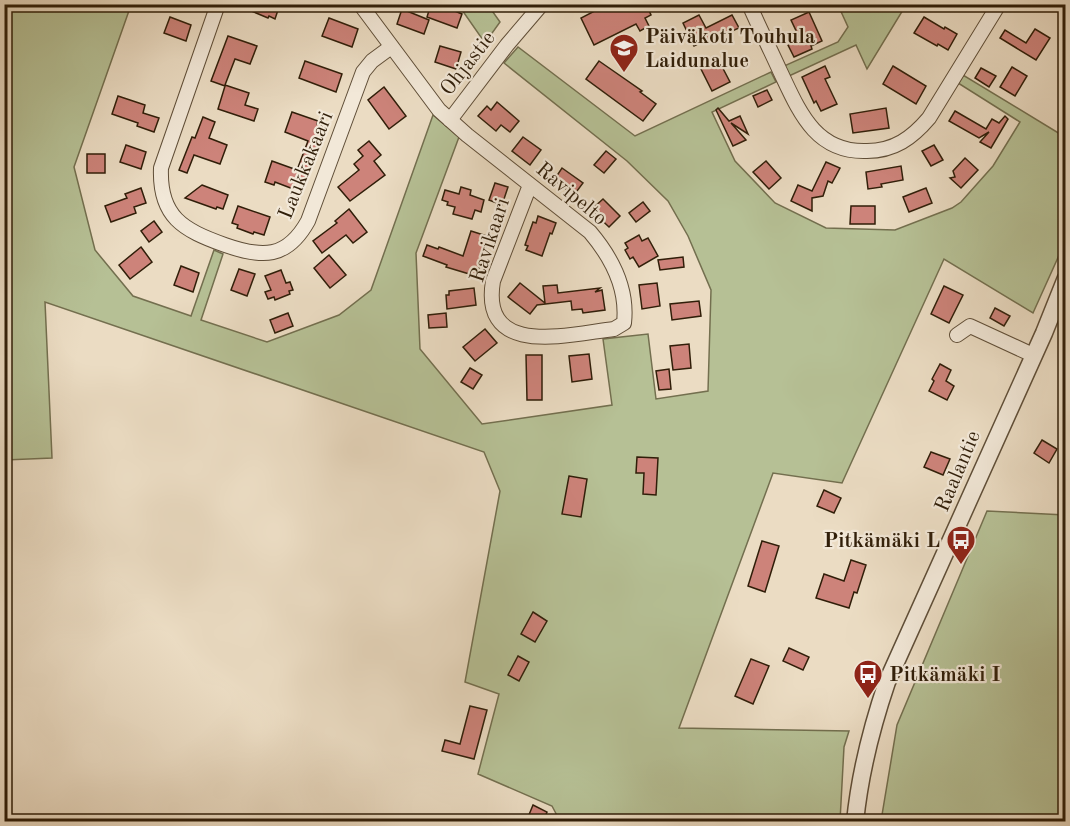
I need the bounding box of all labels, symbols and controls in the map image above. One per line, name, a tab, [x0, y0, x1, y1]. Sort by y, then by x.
place label: Päiväkoti Touhula Laidunalue	[645, 27, 816, 72]
street label: Ohjastie	[437, 28, 500, 100]
school or university icon: Päiväkoti Touhula Laidunalue	[608, 32, 640, 74]
street label: Laukkakaari	[275, 109, 337, 222]
street label: Ravipelto	[532, 159, 611, 230]
street label: Ravikaari	[467, 196, 514, 285]
street label: Raalantie	[932, 428, 985, 515]
bus stop icon: Pitkämäki L	[945, 524, 977, 566]
place label: Pitkämäki L	[824, 531, 940, 552]
bus stop icon: Pitkämäki I	[852, 658, 884, 700]
place label: Pitkämäki I	[889, 665, 1001, 686]

